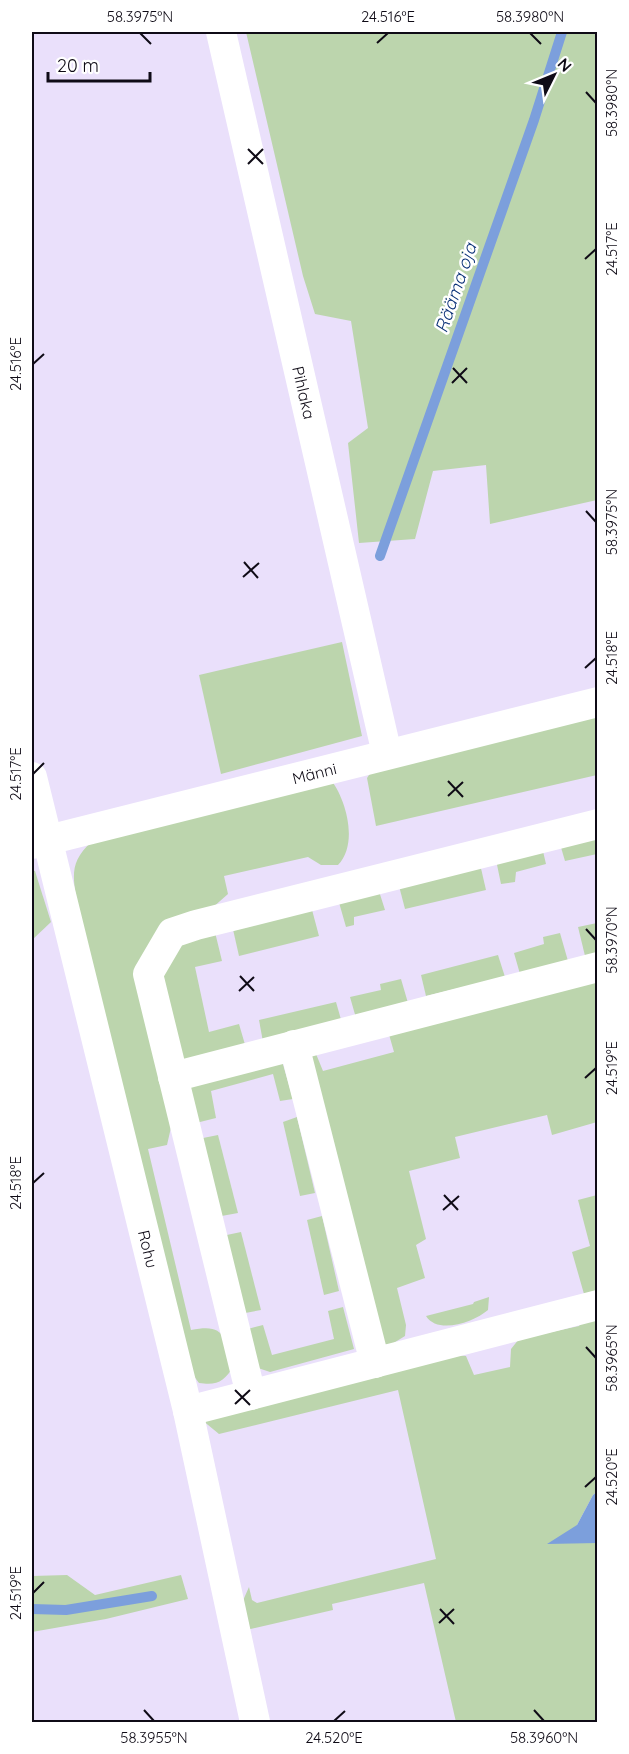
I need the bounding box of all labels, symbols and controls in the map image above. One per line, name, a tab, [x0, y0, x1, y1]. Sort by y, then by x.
text: 58.3975°N	[107, 7, 173, 26]
text: 24.516°E	[361, 7, 415, 26]
text: 58.3980°N	[496, 7, 564, 26]
scale bar	[48, 45, 150, 83]
north arrow	[524, 45, 584, 105]
text: 20 m	[57, 54, 99, 77]
text: N	[554, 54, 576, 76]
text: 58.3980°N	[602, 69, 621, 137]
text: 24.517°E	[602, 222, 621, 276]
water label: Rääma oja	[430, 239, 482, 336]
text: 24.516°E	[6, 337, 25, 391]
street label: Pihlaka	[288, 364, 320, 421]
text: 58.3975°N	[602, 489, 621, 555]
text: 24.518°E	[602, 631, 621, 685]
text: 24.517°E	[6, 747, 25, 801]
street label: Männi	[290, 758, 338, 788]
text: 58.3970°N	[602, 906, 621, 974]
text: 24.519°E	[602, 1041, 621, 1095]
text: 24.518°E	[6, 1156, 25, 1210]
street label: Rohu	[134, 1228, 162, 1270]
text: 58.3965°N	[602, 1324, 621, 1392]
text: 24.520°E	[602, 1448, 621, 1506]
text: 24.519°E	[6, 1566, 25, 1620]
text: 58.3955°N	[120, 1728, 188, 1747]
text: 24.520°E	[305, 1728, 363, 1747]
text: 58.3960°N	[510, 1728, 578, 1747]

